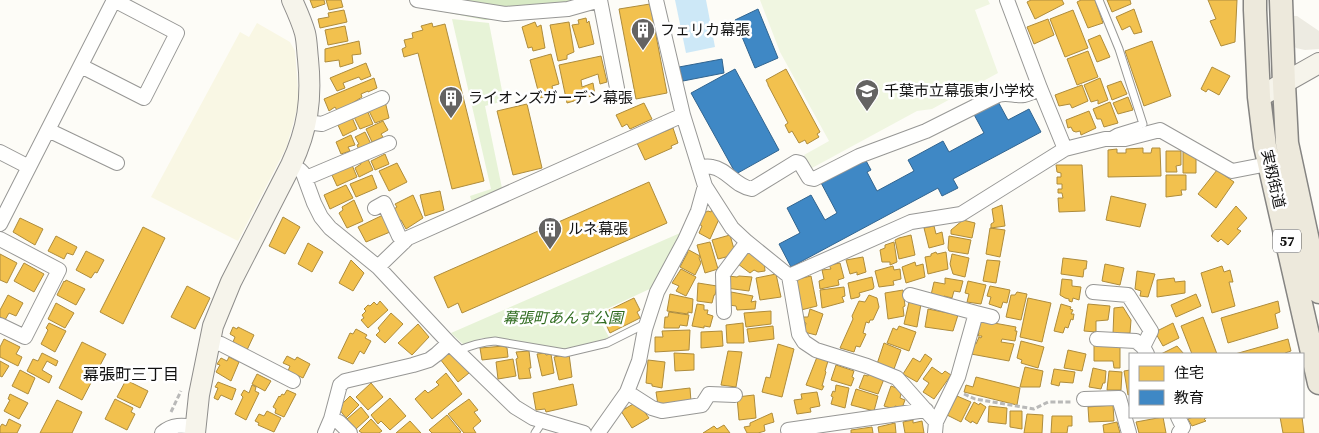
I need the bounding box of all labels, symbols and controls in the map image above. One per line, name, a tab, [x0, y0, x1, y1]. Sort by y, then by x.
building icon: フェリカ幕張	[630, 17, 656, 51]
place label: フェリカ幕張	[660, 19, 750, 40]
school or university icon: 千葉市立幕張東小学校	[854, 78, 880, 112]
place label: 千葉市立幕張東小学校	[884, 80, 1034, 101]
building icon: ライオンズガーデン幕張	[438, 85, 464, 119]
place label: ライオンズガーデン幕張	[468, 87, 633, 108]
street label: 実籾街道	[1257, 147, 1290, 210]
building icon: ルネ幕張	[537, 216, 563, 250]
place label: ルネ幕張	[568, 218, 628, 239]
road number: 57	[1273, 230, 1301, 252]
park label: 幕張町あんず公園	[503, 307, 625, 328]
legend	[1129, 353, 1304, 418]
text: 住宅	[1174, 362, 1204, 383]
district label: 幕張町三丁目	[83, 363, 179, 385]
text: 教育	[1174, 387, 1204, 408]

